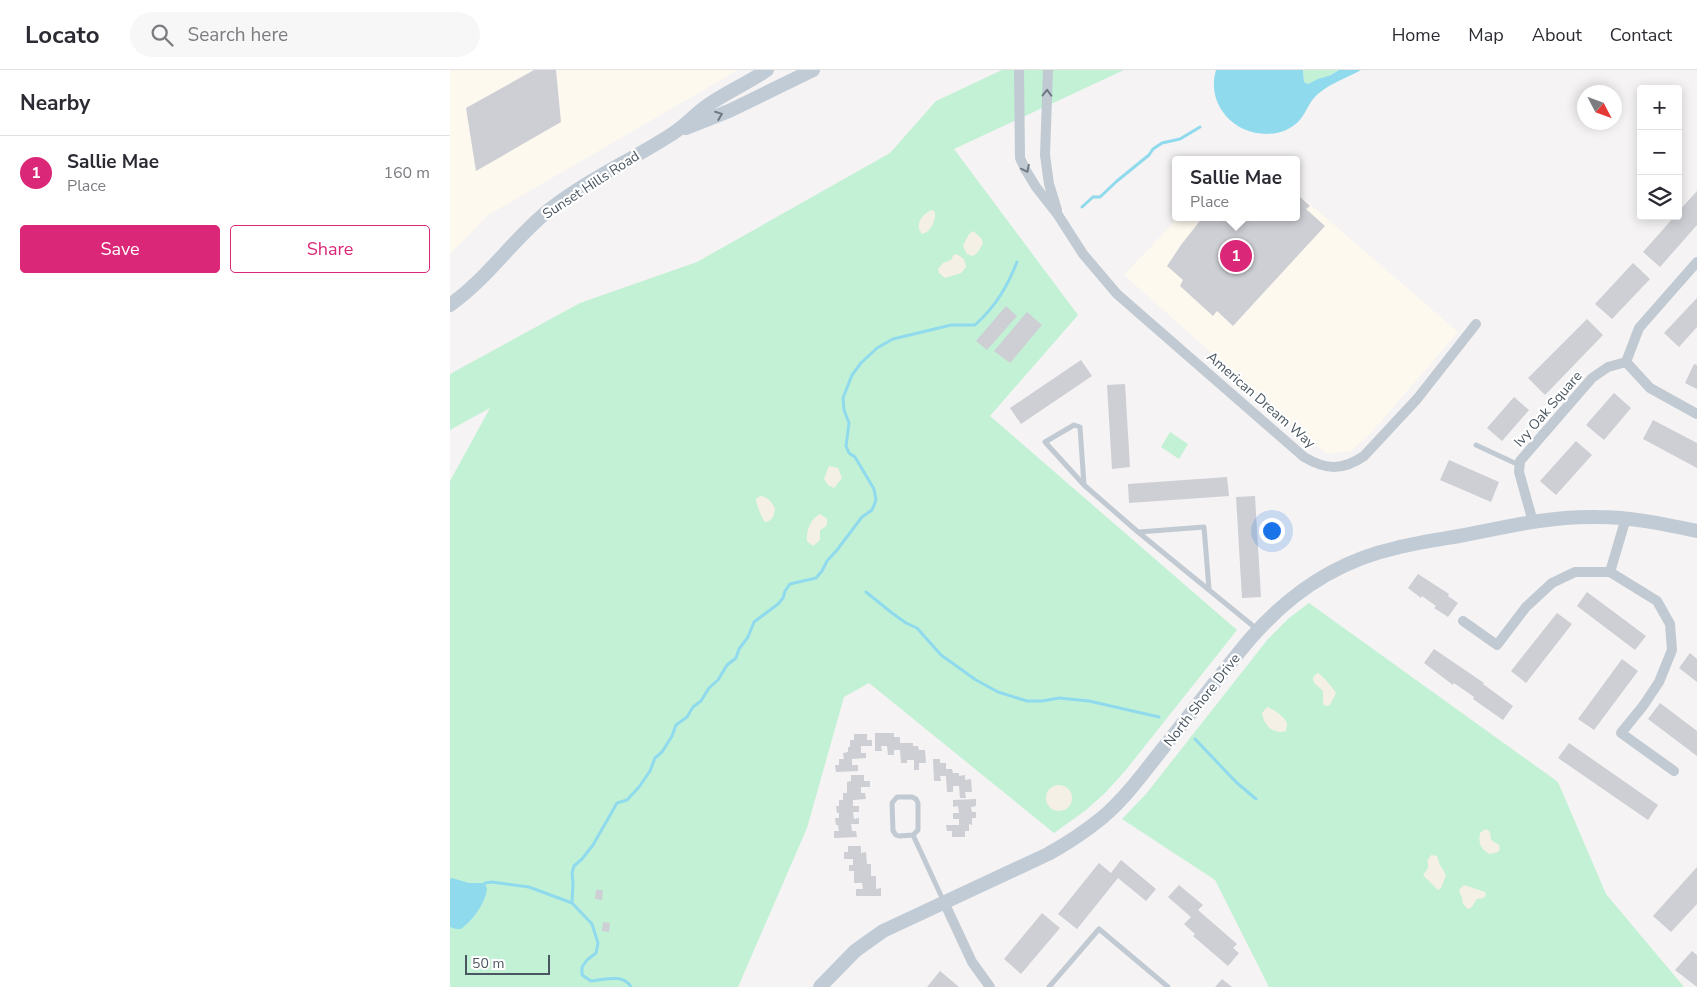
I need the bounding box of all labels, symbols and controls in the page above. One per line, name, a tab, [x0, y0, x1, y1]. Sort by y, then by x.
search box	[130, 12, 480, 57]
text: Locato	[25, 19, 100, 51]
icon: search	[148, 21, 176, 49]
text: Search here	[188, 22, 288, 48]
text: Home	[1392, 23, 1440, 47]
text: Map	[1468, 23, 1504, 47]
text: About	[1532, 23, 1582, 47]
text: Contact	[1610, 23, 1672, 47]
north arrow	[1577, 85, 1622, 130]
map controls	[1637, 85, 1682, 220]
button: +	[1637, 85, 1682, 130]
text: Nearby	[20, 89, 90, 117]
one-way arrow	[1042, 89, 1053, 97]
one-way arrow	[714, 111, 723, 122]
button: −	[1637, 130, 1682, 175]
street label: Sunset Hills Road	[539, 146, 643, 224]
text: Sallie Mae	[67, 149, 159, 175]
popup	[1172, 156, 1300, 221]
text: 1	[31, 162, 41, 184]
text: 160 m	[383, 162, 430, 184]
one-way arrow	[1020, 164, 1030, 173]
text: Sallie Mae	[1190, 165, 1282, 191]
text: Place	[67, 175, 106, 197]
button: layers	[1637, 175, 1682, 220]
text: Place	[1190, 191, 1229, 213]
button: Save	[20, 225, 220, 273]
button: Share	[230, 225, 430, 273]
pin: 1	[1220, 237, 1252, 275]
street label: American Dream Way	[1203, 347, 1320, 453]
street label: Ivy Oak Square	[1510, 367, 1586, 451]
your location	[1259, 518, 1285, 544]
street label: North Shore Drive	[1160, 649, 1244, 751]
scale bar	[465, 952, 550, 975]
text: 50 m	[472, 954, 504, 973]

